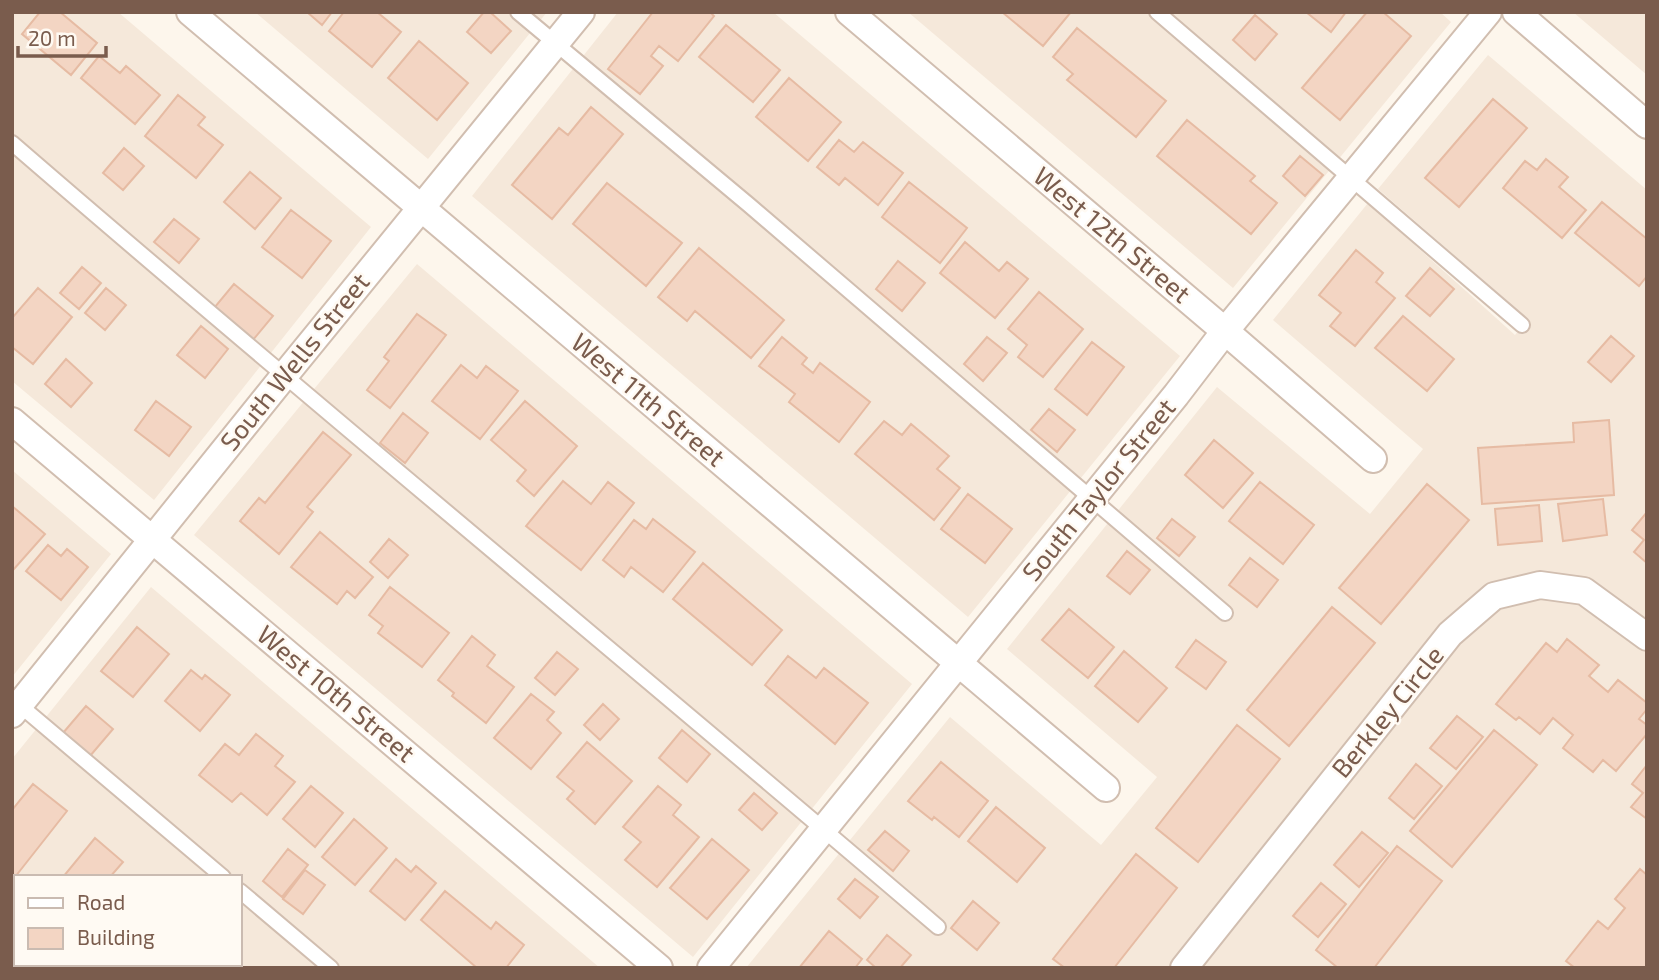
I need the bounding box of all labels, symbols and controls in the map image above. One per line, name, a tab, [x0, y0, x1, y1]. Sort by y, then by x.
scale bar	[18, 14, 105, 58]
text: 20 m	[28, 25, 76, 50]
street label: West 12th Street	[1028, 159, 1198, 308]
street label: South Wells Street	[213, 266, 375, 456]
street label: West 11th Street	[566, 326, 732, 472]
street label: South Taylor Street	[1015, 392, 1181, 586]
street label: West 10th Street	[252, 618, 422, 768]
street label: Berkley Circle	[1324, 639, 1449, 783]
legend	[14, 875, 242, 966]
text: Road	[77, 889, 125, 914]
text: Building	[77, 924, 155, 949]

